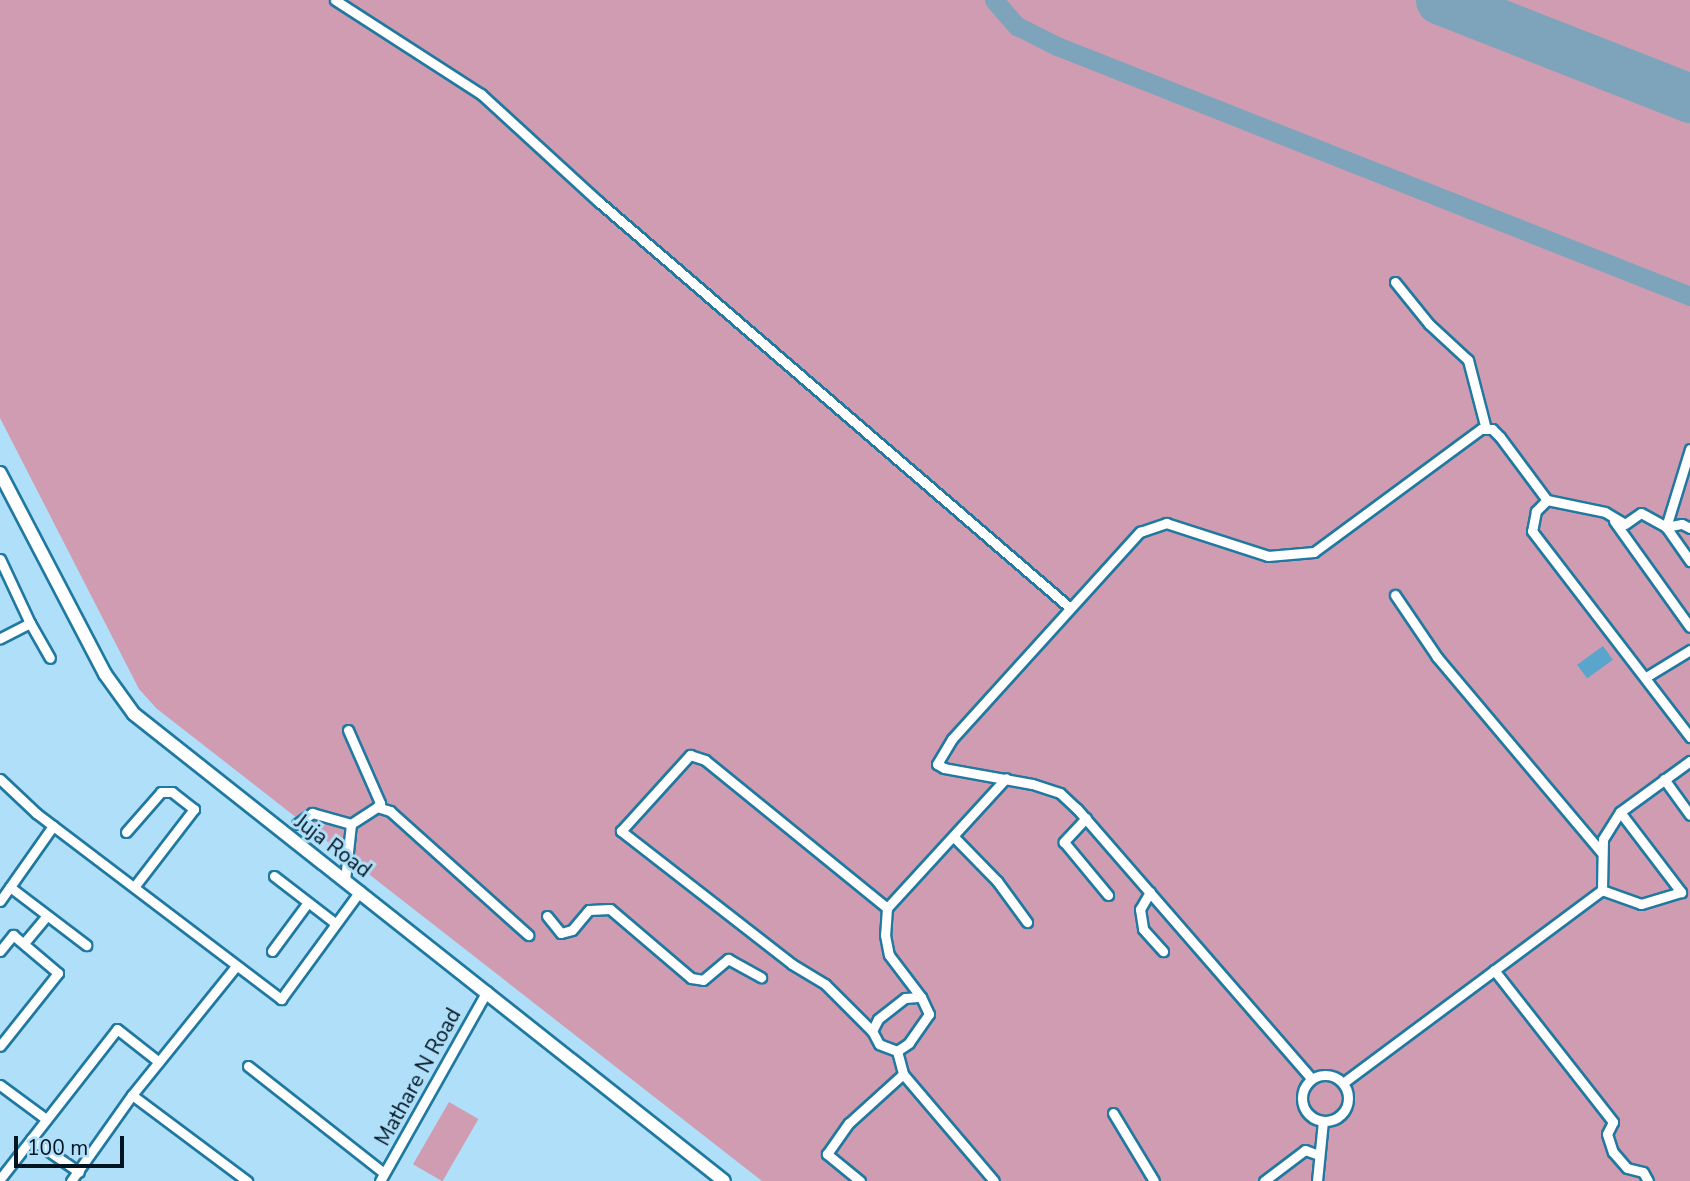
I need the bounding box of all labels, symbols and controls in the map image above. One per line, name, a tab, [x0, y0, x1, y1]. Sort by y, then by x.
street label: Juja Road	[290, 809, 376, 883]
street label: Mathare N Road	[370, 1004, 466, 1150]
scale bar	[18, 1122, 128, 1166]
text: 100 m	[27, 1134, 88, 1162]

